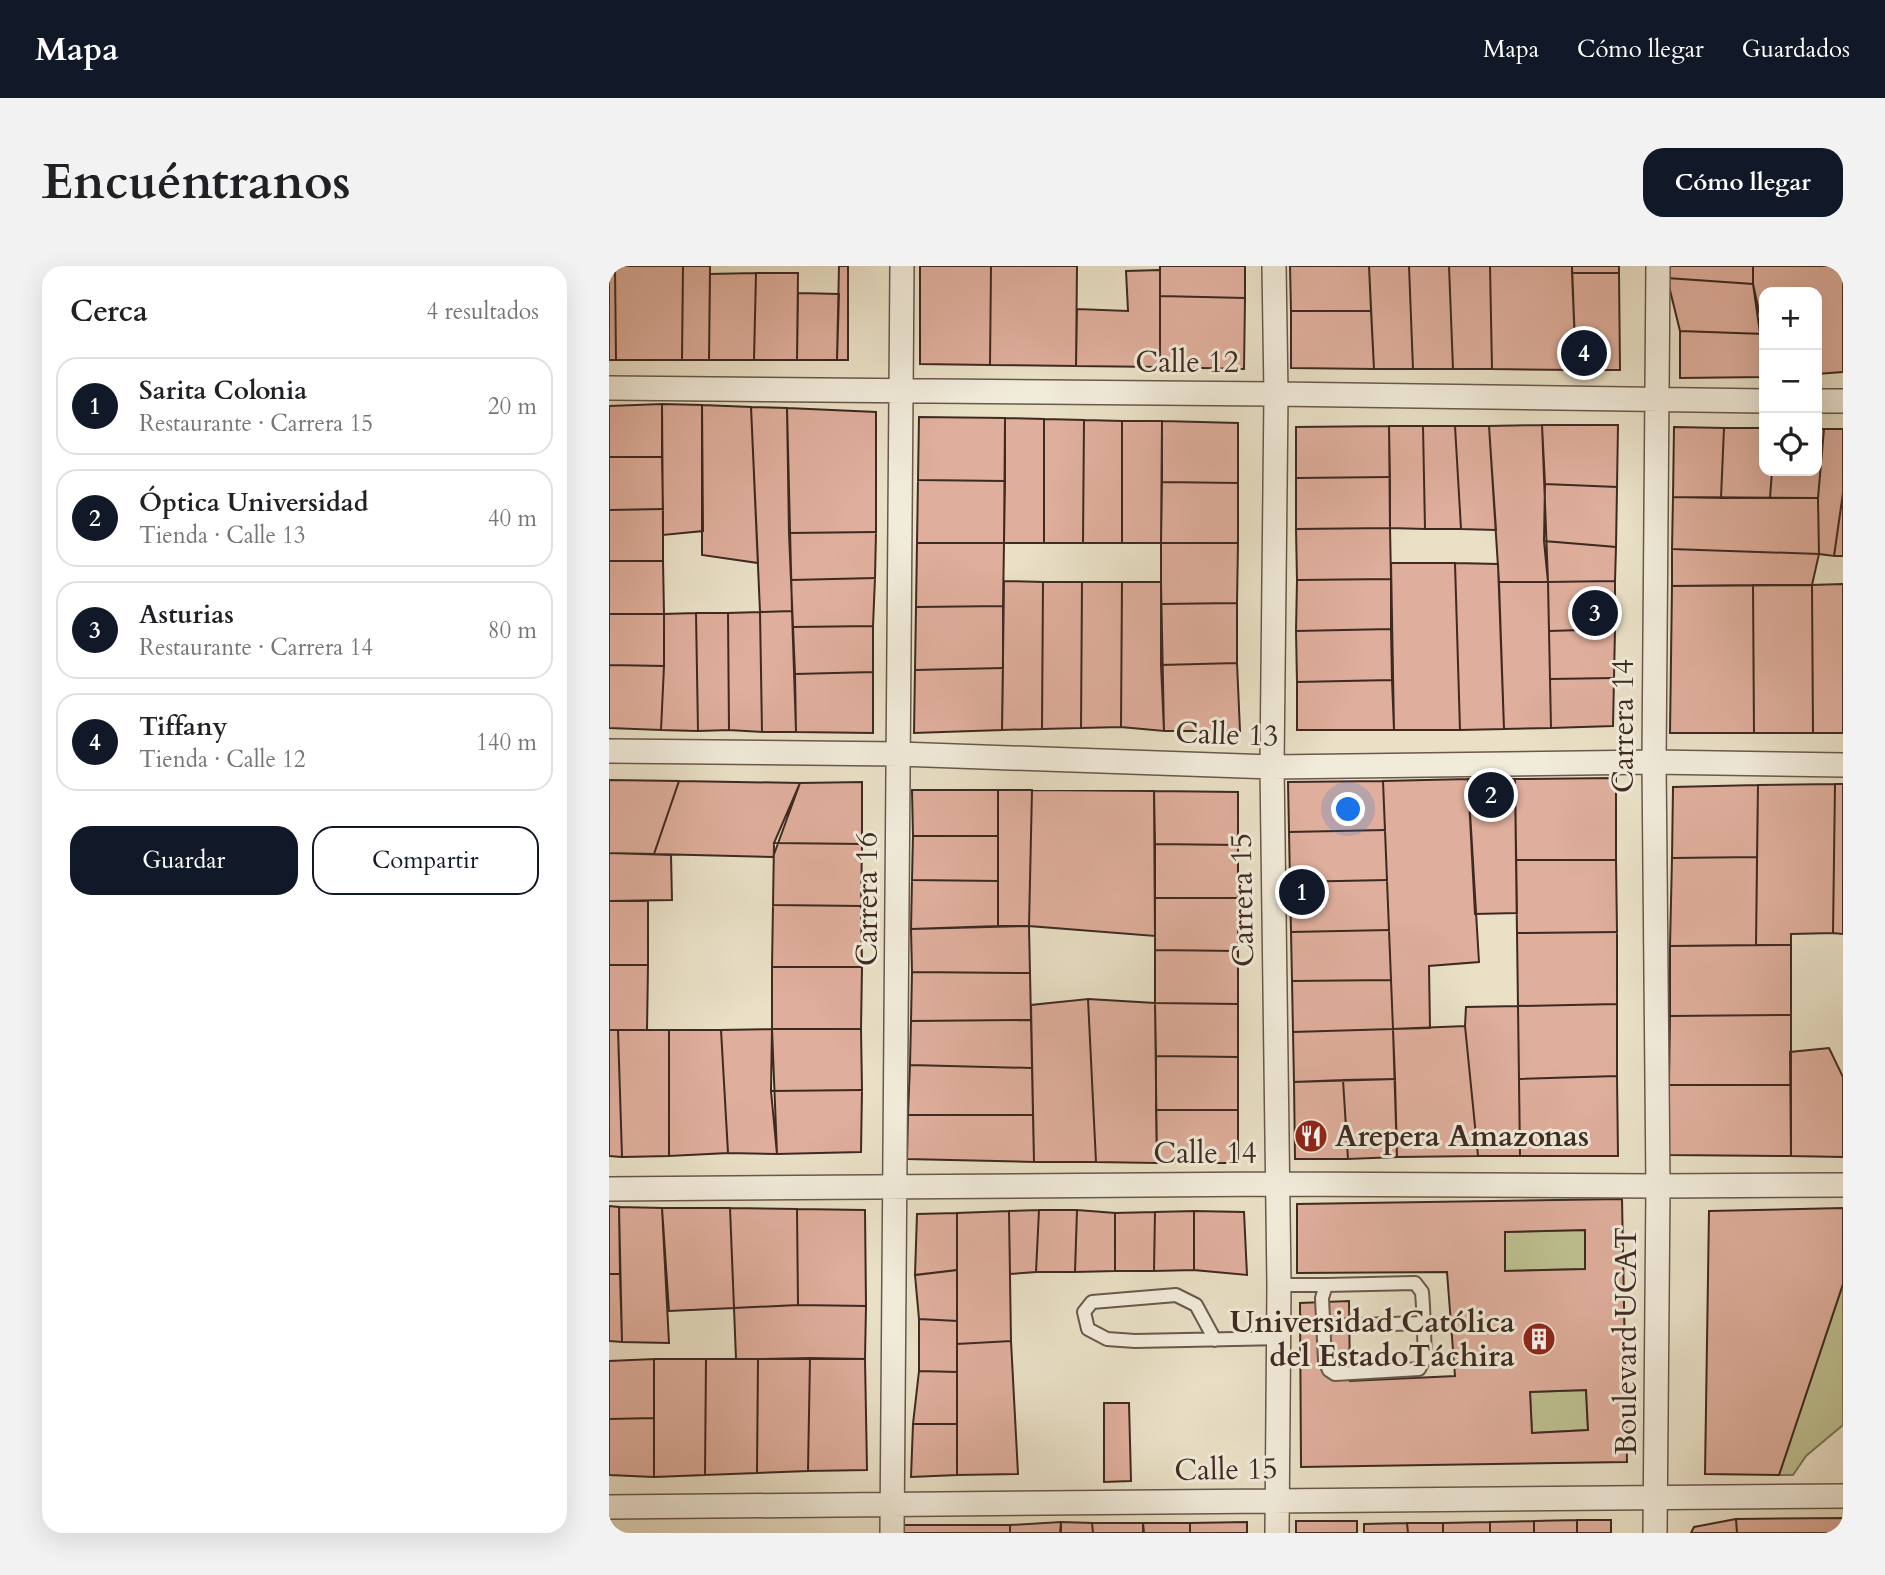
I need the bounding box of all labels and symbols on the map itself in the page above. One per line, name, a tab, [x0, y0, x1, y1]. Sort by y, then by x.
pin: 4	[1561, 327, 1607, 379]
street label: Calle 12	[1135, 342, 1239, 383]
pin: 3	[1572, 587, 1618, 639]
street label: Carrera 14	[1603, 659, 1644, 793]
street label: Calle 13	[1175, 712, 1279, 757]
pin: 2	[1468, 769, 1514, 821]
your location	[1331, 792, 1365, 826]
street label: Carrera 16	[847, 832, 888, 966]
street label: Carrera 15	[1221, 833, 1264, 967]
pin: 1	[1279, 866, 1325, 918]
place label: Arepera Amazonas	[1335, 1116, 1589, 1157]
restaurant icon: Arepera Amazonas	[1292, 1117, 1330, 1155]
street label: Calle 14	[1153, 1133, 1257, 1174]
street label: Boulevard UCAT	[1606, 1227, 1647, 1455]
place label: Universidad Católica del EstadoTáchira	[1230, 1302, 1515, 1377]
building icon: Universidad Católica del EstadoTáchira	[1520, 1320, 1558, 1358]
street label: Calle 15	[1174, 1448, 1278, 1491]

